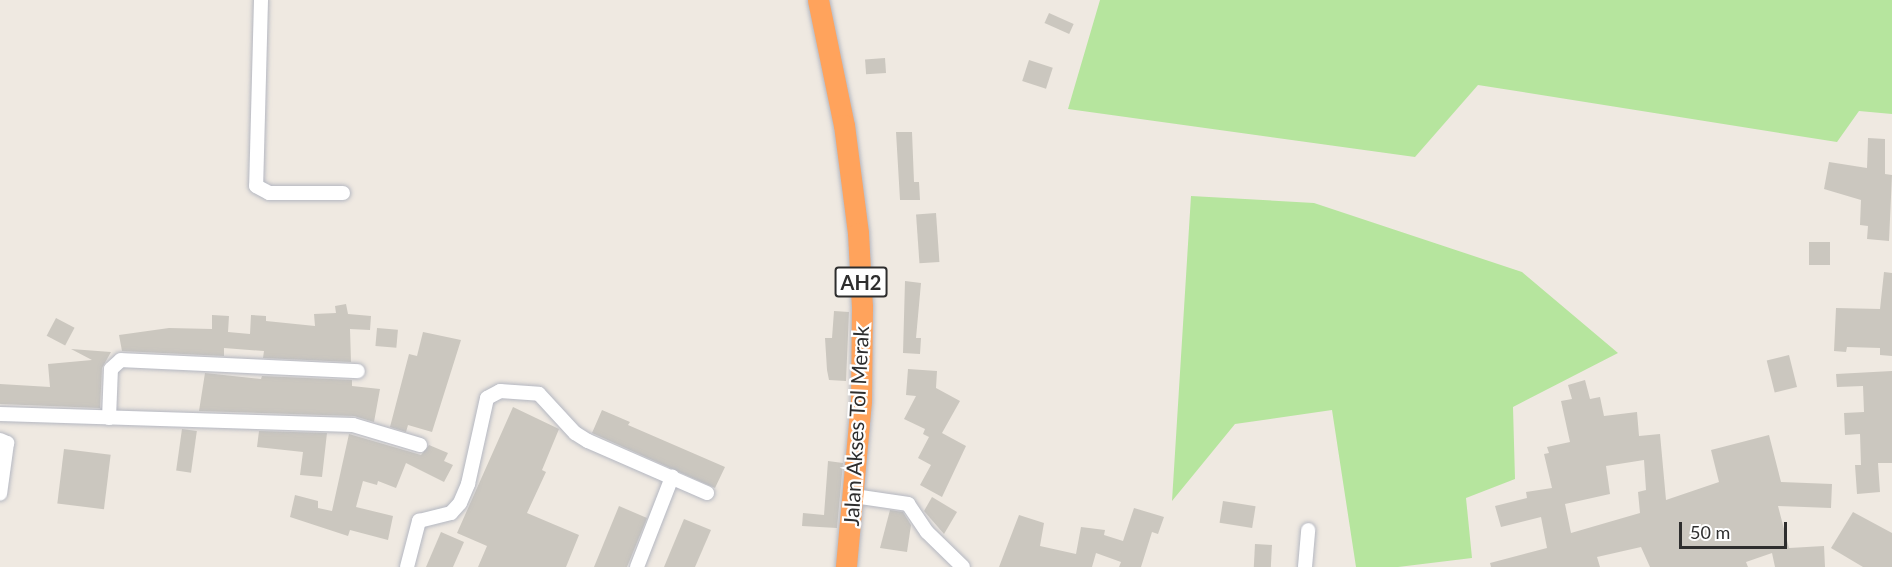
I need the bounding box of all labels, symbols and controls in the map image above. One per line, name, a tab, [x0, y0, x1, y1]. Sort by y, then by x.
road number: AH2	[834, 265, 888, 299]
street label: Jalan Akses Tol Merak	[838, 325, 874, 527]
scale bar	[1682, 510, 1790, 548]
text: 50 m	[1690, 521, 1730, 543]

